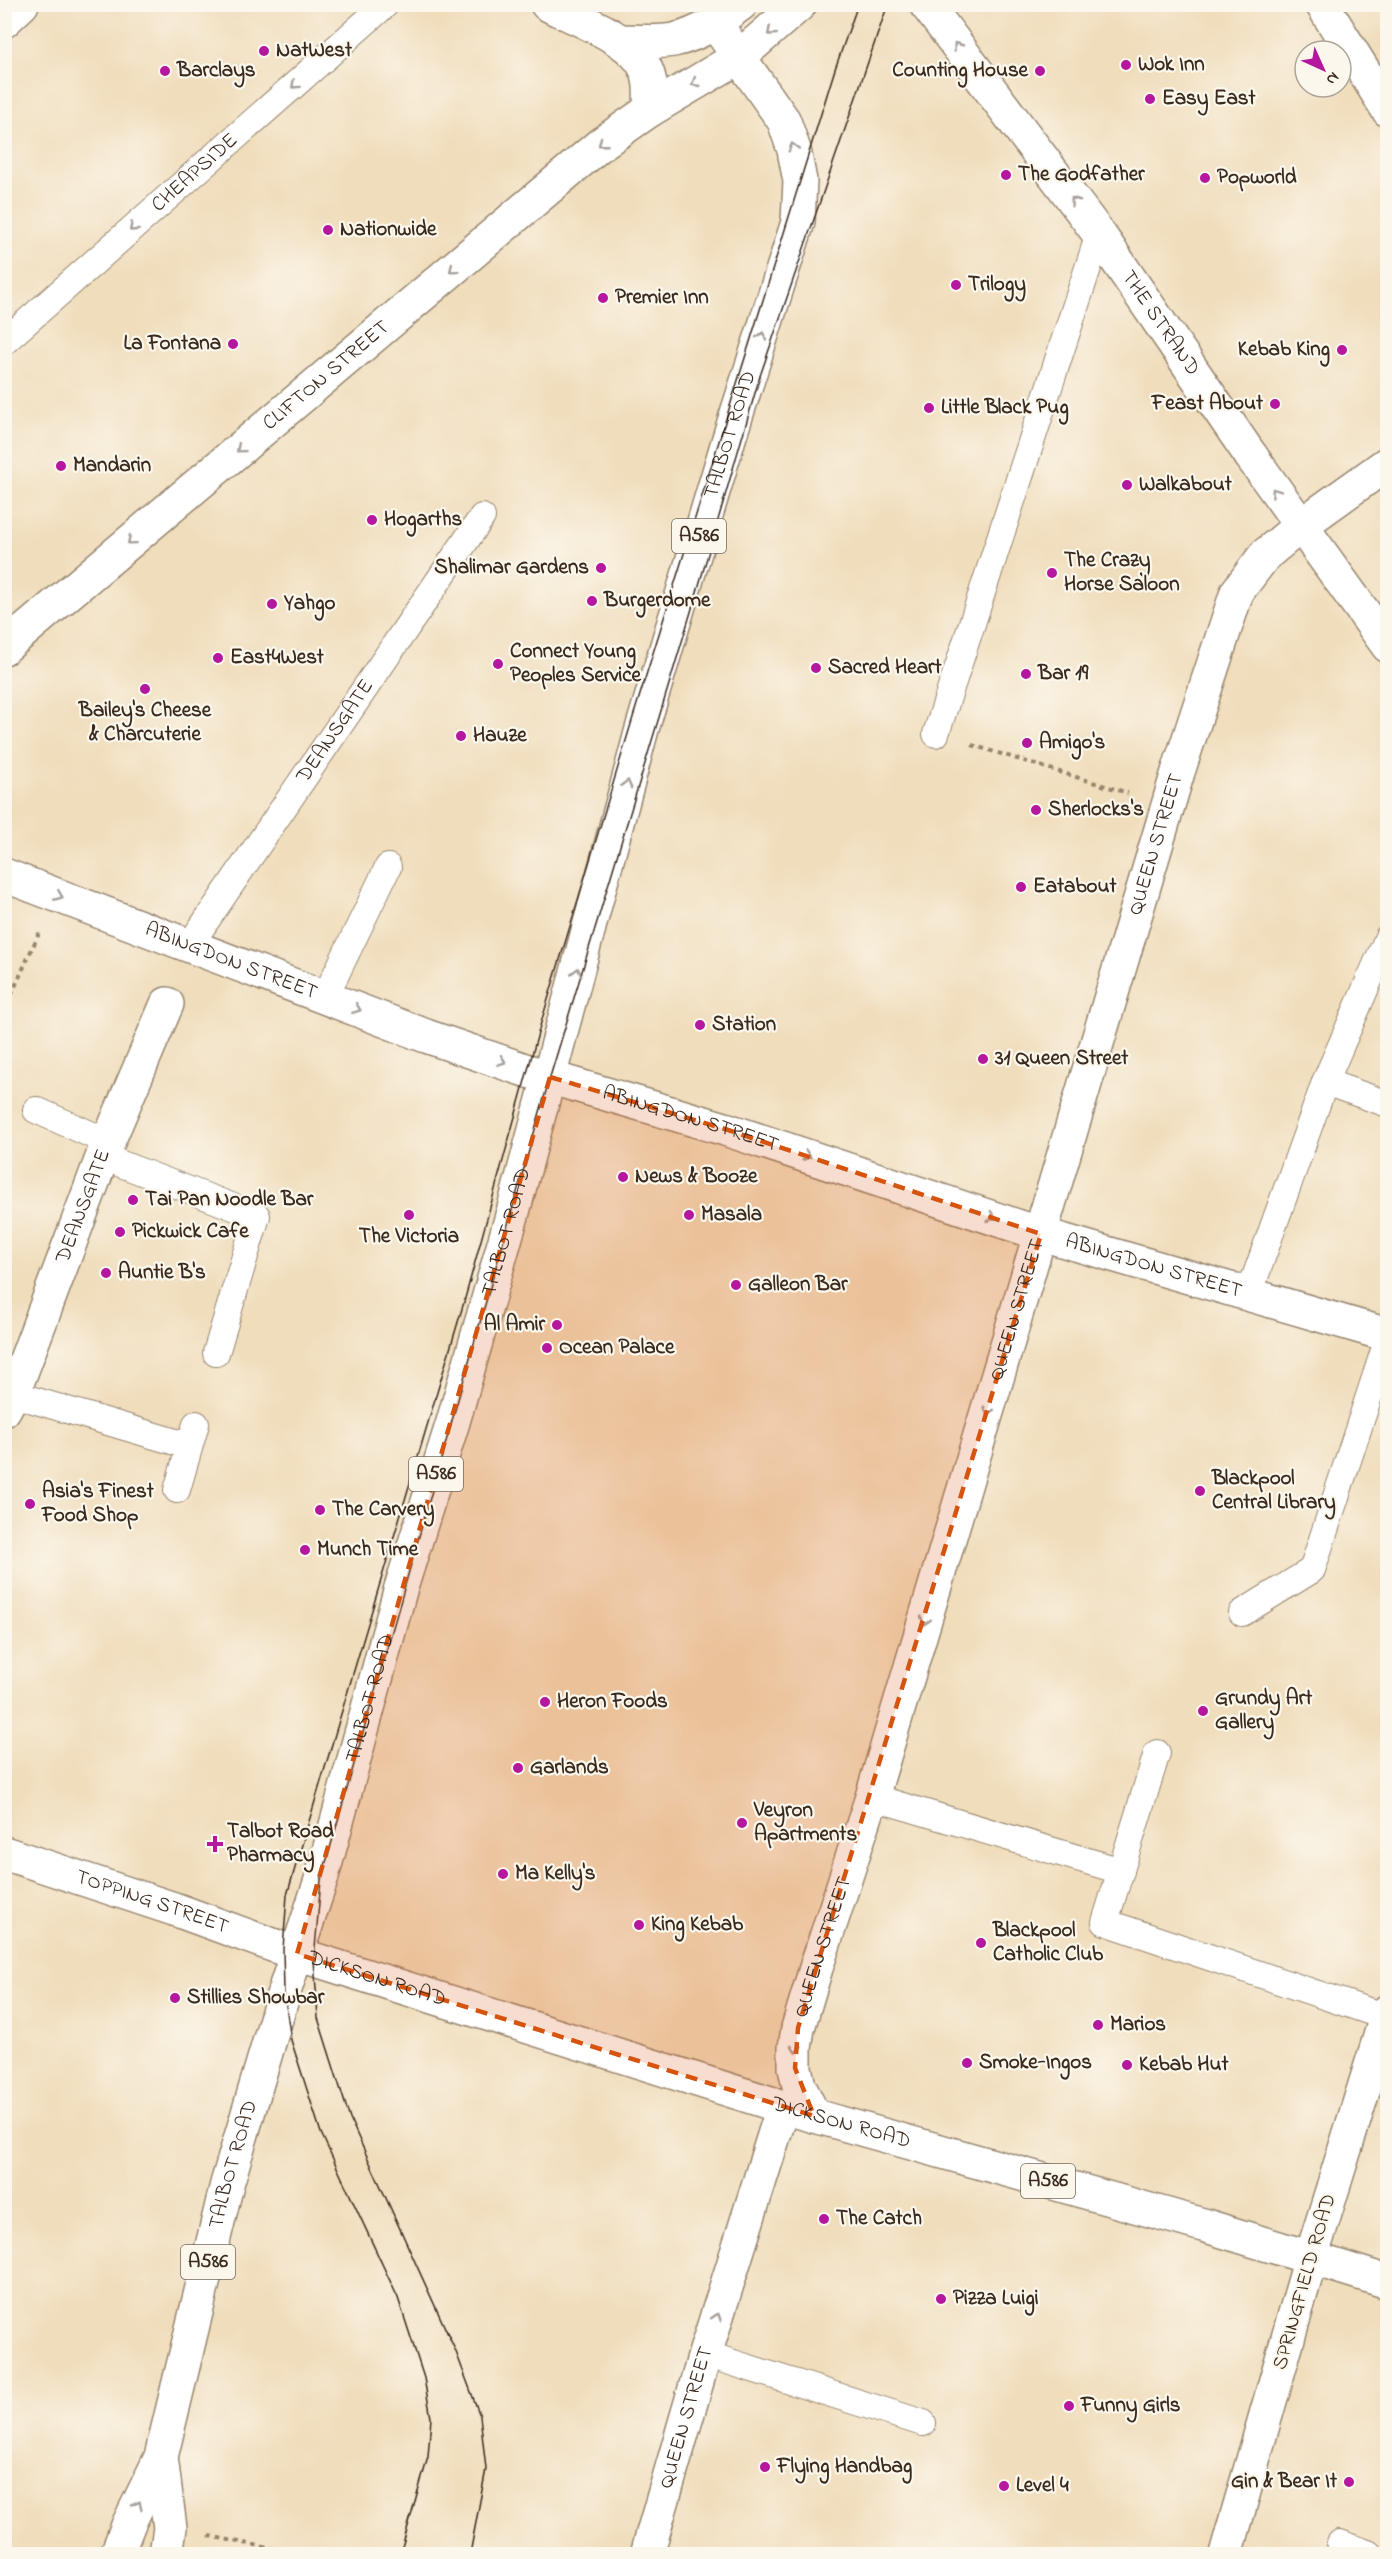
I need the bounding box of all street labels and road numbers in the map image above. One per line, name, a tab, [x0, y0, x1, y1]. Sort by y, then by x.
street label: CHEAPSIDE	[145, 126, 245, 220]
street label: THE STRAND	[1113, 264, 1207, 382]
street label: CLIFTON STREET	[256, 313, 396, 438]
street label: TALBOT ROAD	[697, 367, 764, 502]
road number: A586	[672, 519, 726, 553]
street label: DEANSGATE	[289, 673, 382, 790]
street label: QUEEN STREET	[1121, 770, 1192, 919]
street label: ABINGDON STREET	[140, 915, 322, 1008]
street label: ABINGDON STREET	[599, 1079, 782, 1161]
street label: DEANSGATE	[48, 1145, 119, 1268]
street label: TALBOT ROAD	[475, 1164, 539, 1300]
street label: ABINGDON STREET	[1062, 1227, 1245, 1307]
street label: QUEEN STREET	[982, 1236, 1053, 1384]
road number: A586	[409, 1457, 463, 1491]
street label: TALBOT ROAD	[339, 1631, 403, 1766]
street label: TOPPING STREET	[72, 1863, 233, 1943]
street label: QUEEN STREET	[787, 1873, 860, 2021]
street label: DICKSON ROAD	[304, 1943, 450, 2015]
street label: DICKSON ROAD	[767, 2089, 914, 2157]
street label: TALBOT ROAD	[202, 2097, 266, 2232]
road number: A586	[1021, 2164, 1075, 2198]
street label: SPRINGFIELD ROAD	[1266, 2190, 1344, 2374]
road number: A586	[181, 2245, 235, 2279]
street label: QUEEN STREET	[652, 2343, 721, 2492]

